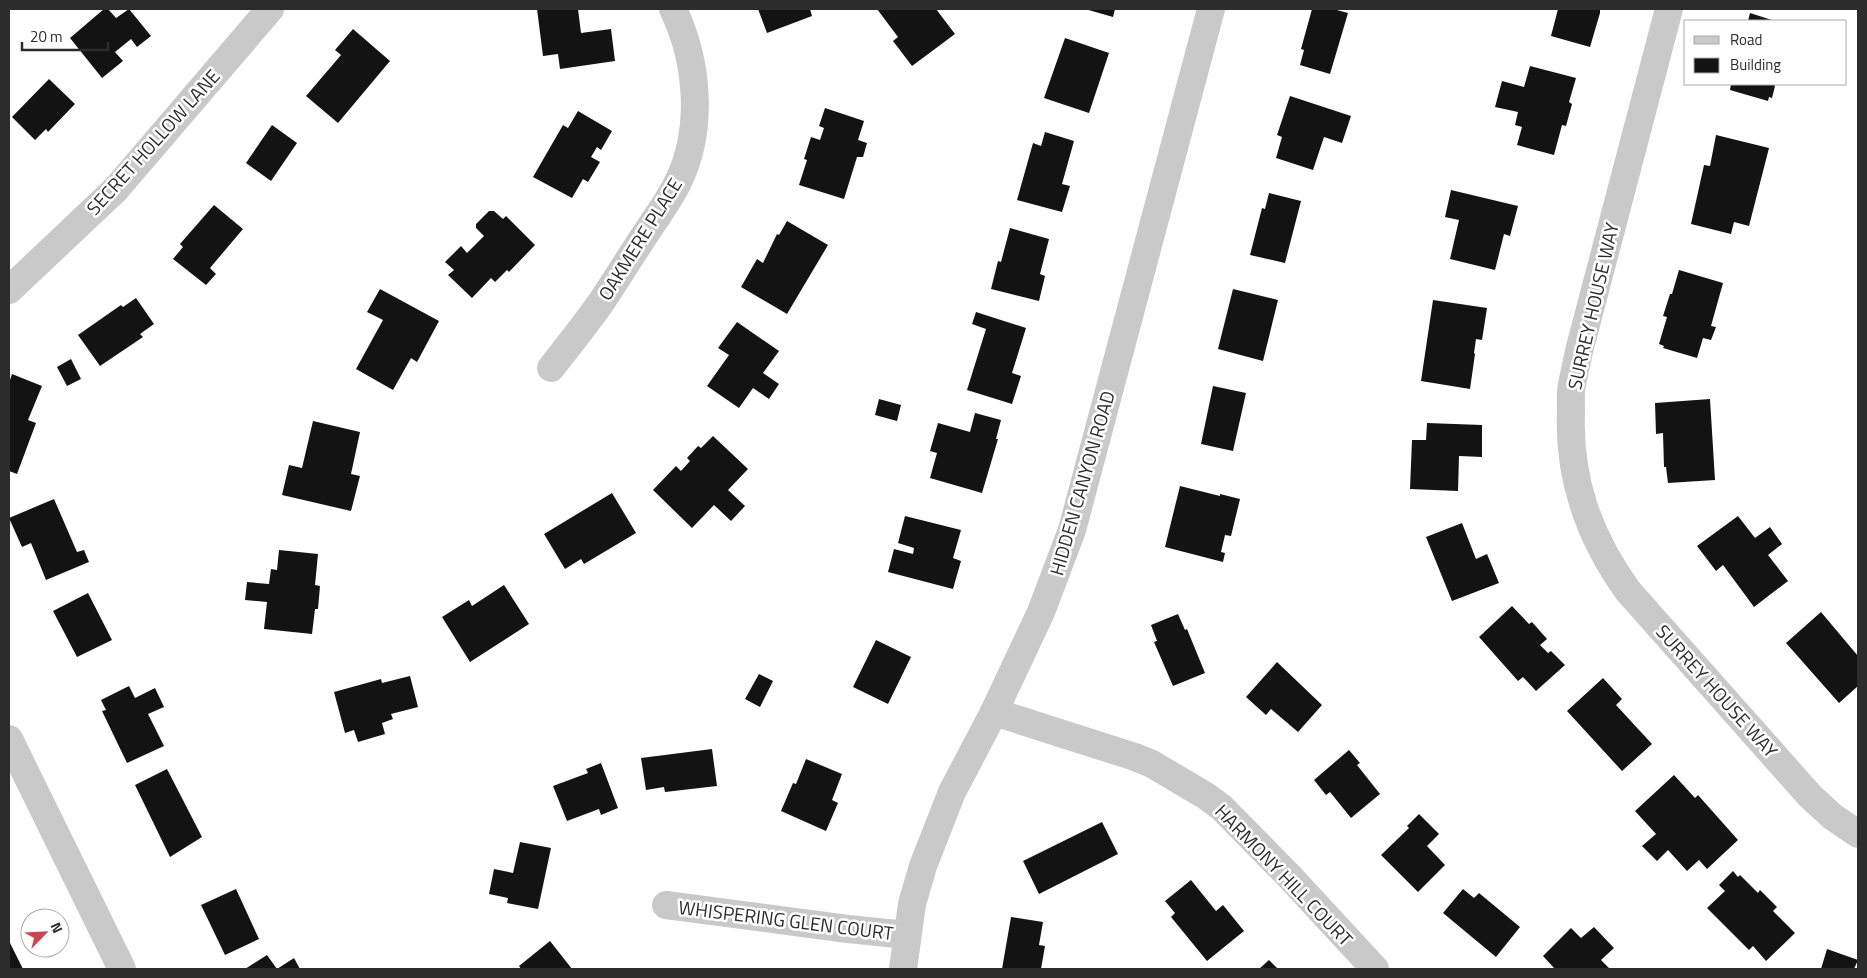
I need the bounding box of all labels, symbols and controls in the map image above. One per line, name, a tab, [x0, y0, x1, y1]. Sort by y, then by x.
scale bar	[22, 20, 109, 52]
legend	[1684, 20, 1847, 85]
text: 20 m	[30, 25, 63, 48]
text: Road	[1730, 28, 1762, 51]
text: Building	[1730, 53, 1781, 76]
street label: SECRET HOLLOW LANE	[79, 62, 226, 221]
street label: OAKMERE PLACE	[590, 172, 689, 306]
street label: SURREY HOUSE WAY	[1559, 219, 1626, 392]
street label: HIDDEN CANYON ROAD	[1041, 387, 1122, 579]
street label: SURREY HOUSE WAY	[1650, 618, 1786, 764]
street label: HARMONY HILL COURT	[1209, 797, 1360, 952]
street label: WHISPERING GLEN COURT	[677, 892, 895, 947]
north arrow	[20, 908, 70, 958]
text: N	[46, 919, 69, 936]

